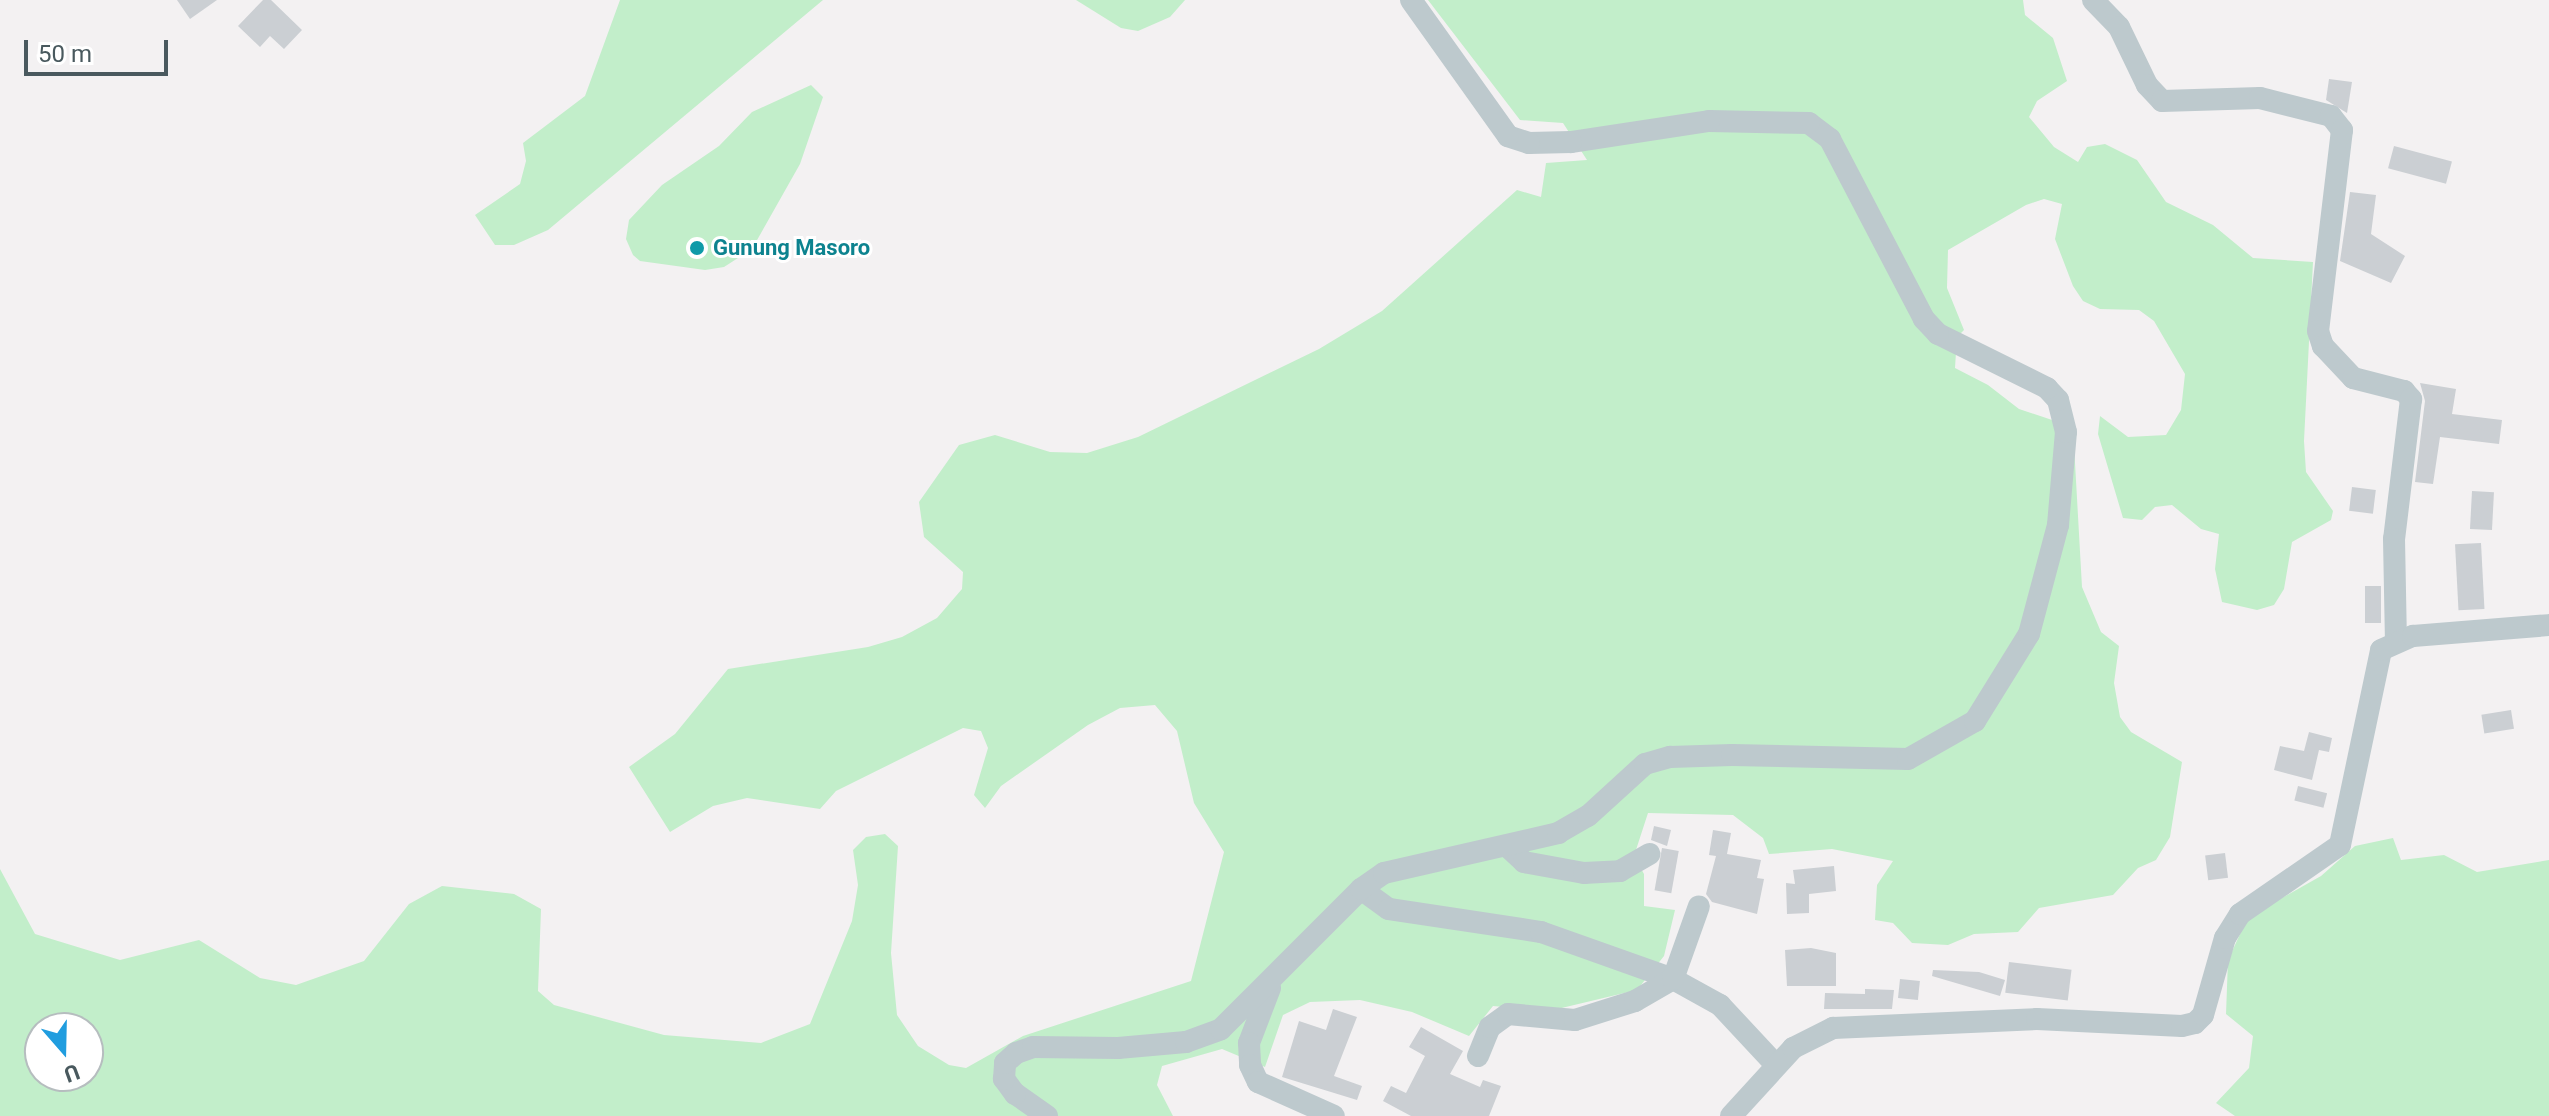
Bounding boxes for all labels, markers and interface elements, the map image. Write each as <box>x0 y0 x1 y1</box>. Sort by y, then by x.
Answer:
scale bar <box>28 24 172 74</box>
text: 50 m <box>38 40 92 68</box>
place label: Gunung Masoro <box>713 235 870 261</box>
marker: Gunung Masoro <box>688 239 706 257</box>
north arrow <box>24 1012 104 1092</box>
text: U <box>61 1059 83 1087</box>

